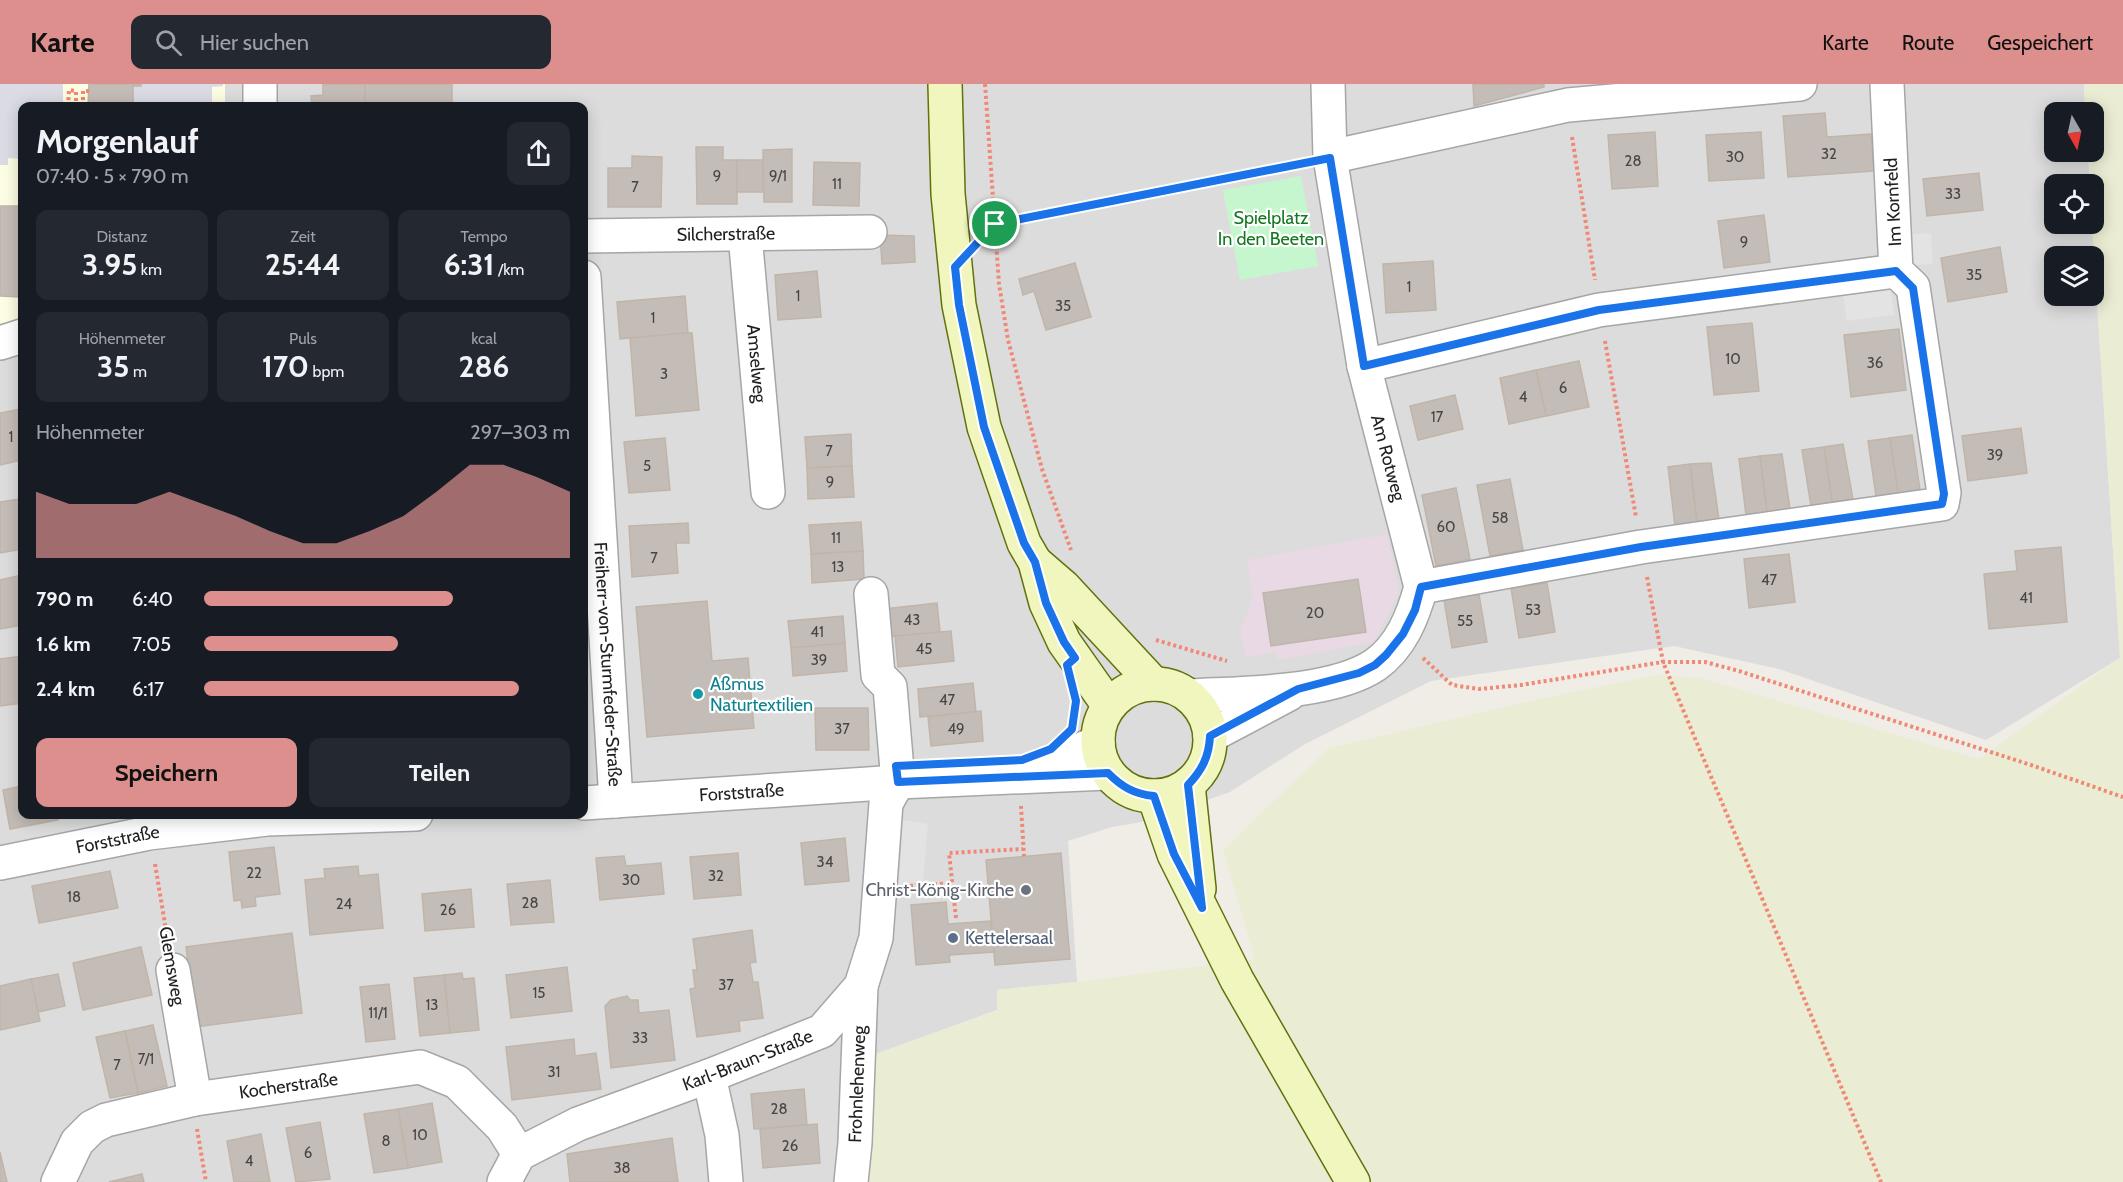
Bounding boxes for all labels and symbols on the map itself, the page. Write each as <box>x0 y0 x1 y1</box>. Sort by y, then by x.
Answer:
north arrow <box>2044 102 2104 162</box>
house number: 32 <box>1821 145 1837 163</box>
house number: 30 <box>1726 148 1744 166</box>
house number: 28 <box>1625 152 1641 170</box>
street label: Im Kornfeld <box>1880 157 1906 247</box>
house number: 9 <box>713 167 721 185</box>
house number: 9/1 <box>769 167 787 185</box>
house number: 11 <box>832 175 842 193</box>
house number: 7 <box>631 178 639 196</box>
house number: 33 <box>1945 185 1961 203</box>
pin <box>969 198 1020 249</box>
park label: Spielplatz In den Beeten <box>1218 207 1324 250</box>
street label: Silcherstraße <box>677 222 775 246</box>
house number: 9 <box>1740 233 1748 251</box>
house number: 35 <box>1966 266 1982 284</box>
house number: 1 <box>1407 278 1411 296</box>
house number: 1 <box>796 287 800 305</box>
house number: 35 <box>1055 297 1071 315</box>
house number: 1 <box>651 309 655 327</box>
street label: Amselweg <box>742 323 771 405</box>
house number: 10 <box>1725 350 1741 368</box>
house number: 36 <box>1867 354 1883 372</box>
house number: 3 <box>660 365 668 383</box>
house number: 6 <box>1559 379 1567 397</box>
house number: 4 <box>1519 388 1528 406</box>
house number: 17 <box>1431 408 1444 426</box>
street label: Am Rotweg <box>1366 412 1410 505</box>
house number: 1 <box>9 428 13 446</box>
house number: 7 <box>825 442 833 460</box>
house number: 39 <box>1987 446 2003 464</box>
house number: 5 <box>643 457 651 475</box>
house number: 9 <box>826 473 834 491</box>
house number: 58 <box>1491 509 1509 527</box>
house number: 60 <box>1437 518 1456 536</box>
house number: 11 <box>831 529 841 547</box>
street label: Freiherr-von-Sturmfeder-Straße <box>589 541 626 787</box>
house number: 7 <box>650 549 658 567</box>
house number: 13 <box>831 558 845 576</box>
house number: 47 <box>1761 571 1778 589</box>
house number: 41 <box>2019 589 2033 607</box>
house number: 53 <box>1525 601 1541 619</box>
house number: 20 <box>1306 604 1324 622</box>
house number: 43 <box>904 611 920 629</box>
house number: 55 <box>1457 612 1473 630</box>
house number: 41 <box>810 623 824 641</box>
house number: 45 <box>916 640 932 658</box>
house number: 39 <box>811 651 827 669</box>
place label: Aßmus Naturtextilien <box>710 673 813 716</box>
marker: Aßmus Naturtextilien <box>691 687 705 701</box>
house number: 47 <box>939 691 956 709</box>
house number: 37 <box>834 720 850 738</box>
house number: 49 <box>947 720 965 738</box>
street label: Forststraße <box>698 779 785 806</box>
street label: Forststraße <box>74 821 161 858</box>
house number: 34 <box>817 853 834 871</box>
house number: 22 <box>246 864 262 882</box>
house number: 32 <box>708 867 724 885</box>
house number: 30 <box>622 871 640 889</box>
place label: Christ-König-Kirche <box>866 879 1014 901</box>
marker: Christ-König-Kirche <box>1019 883 1033 897</box>
house number: 18 <box>67 888 81 906</box>
house number: 28 <box>522 894 538 912</box>
house number: 24 <box>336 895 353 913</box>
house number: 26 <box>440 901 456 919</box>
street label: Glemsweg <box>154 925 190 1008</box>
place label: Kettelersaal <box>965 927 1054 949</box>
marker: Kettelersaal <box>946 931 960 945</box>
house number: 37 <box>718 976 734 994</box>
house number: 15 <box>532 984 546 1002</box>
house number: 13 <box>425 996 439 1014</box>
house number: 11/1 <box>368 1004 388 1022</box>
street label: Frohnlehenweg <box>844 1024 871 1143</box>
street label: Karl-Braun-Straße <box>679 1025 816 1096</box>
house number: 33 <box>632 1029 648 1047</box>
house number: 7/1 <box>138 1050 154 1068</box>
house number: 7 <box>113 1056 121 1074</box>
house number: 31 <box>547 1063 561 1081</box>
street label: Kocherstraße <box>238 1068 339 1104</box>
house number: 28 <box>771 1100 787 1118</box>
house number: 10 <box>412 1126 428 1144</box>
house number: 8 <box>381 1132 391 1150</box>
house number: 26 <box>782 1137 798 1155</box>
house number: 6 <box>304 1144 312 1162</box>
house number: 4 <box>245 1152 254 1170</box>
house number: 38 <box>613 1159 631 1177</box>

